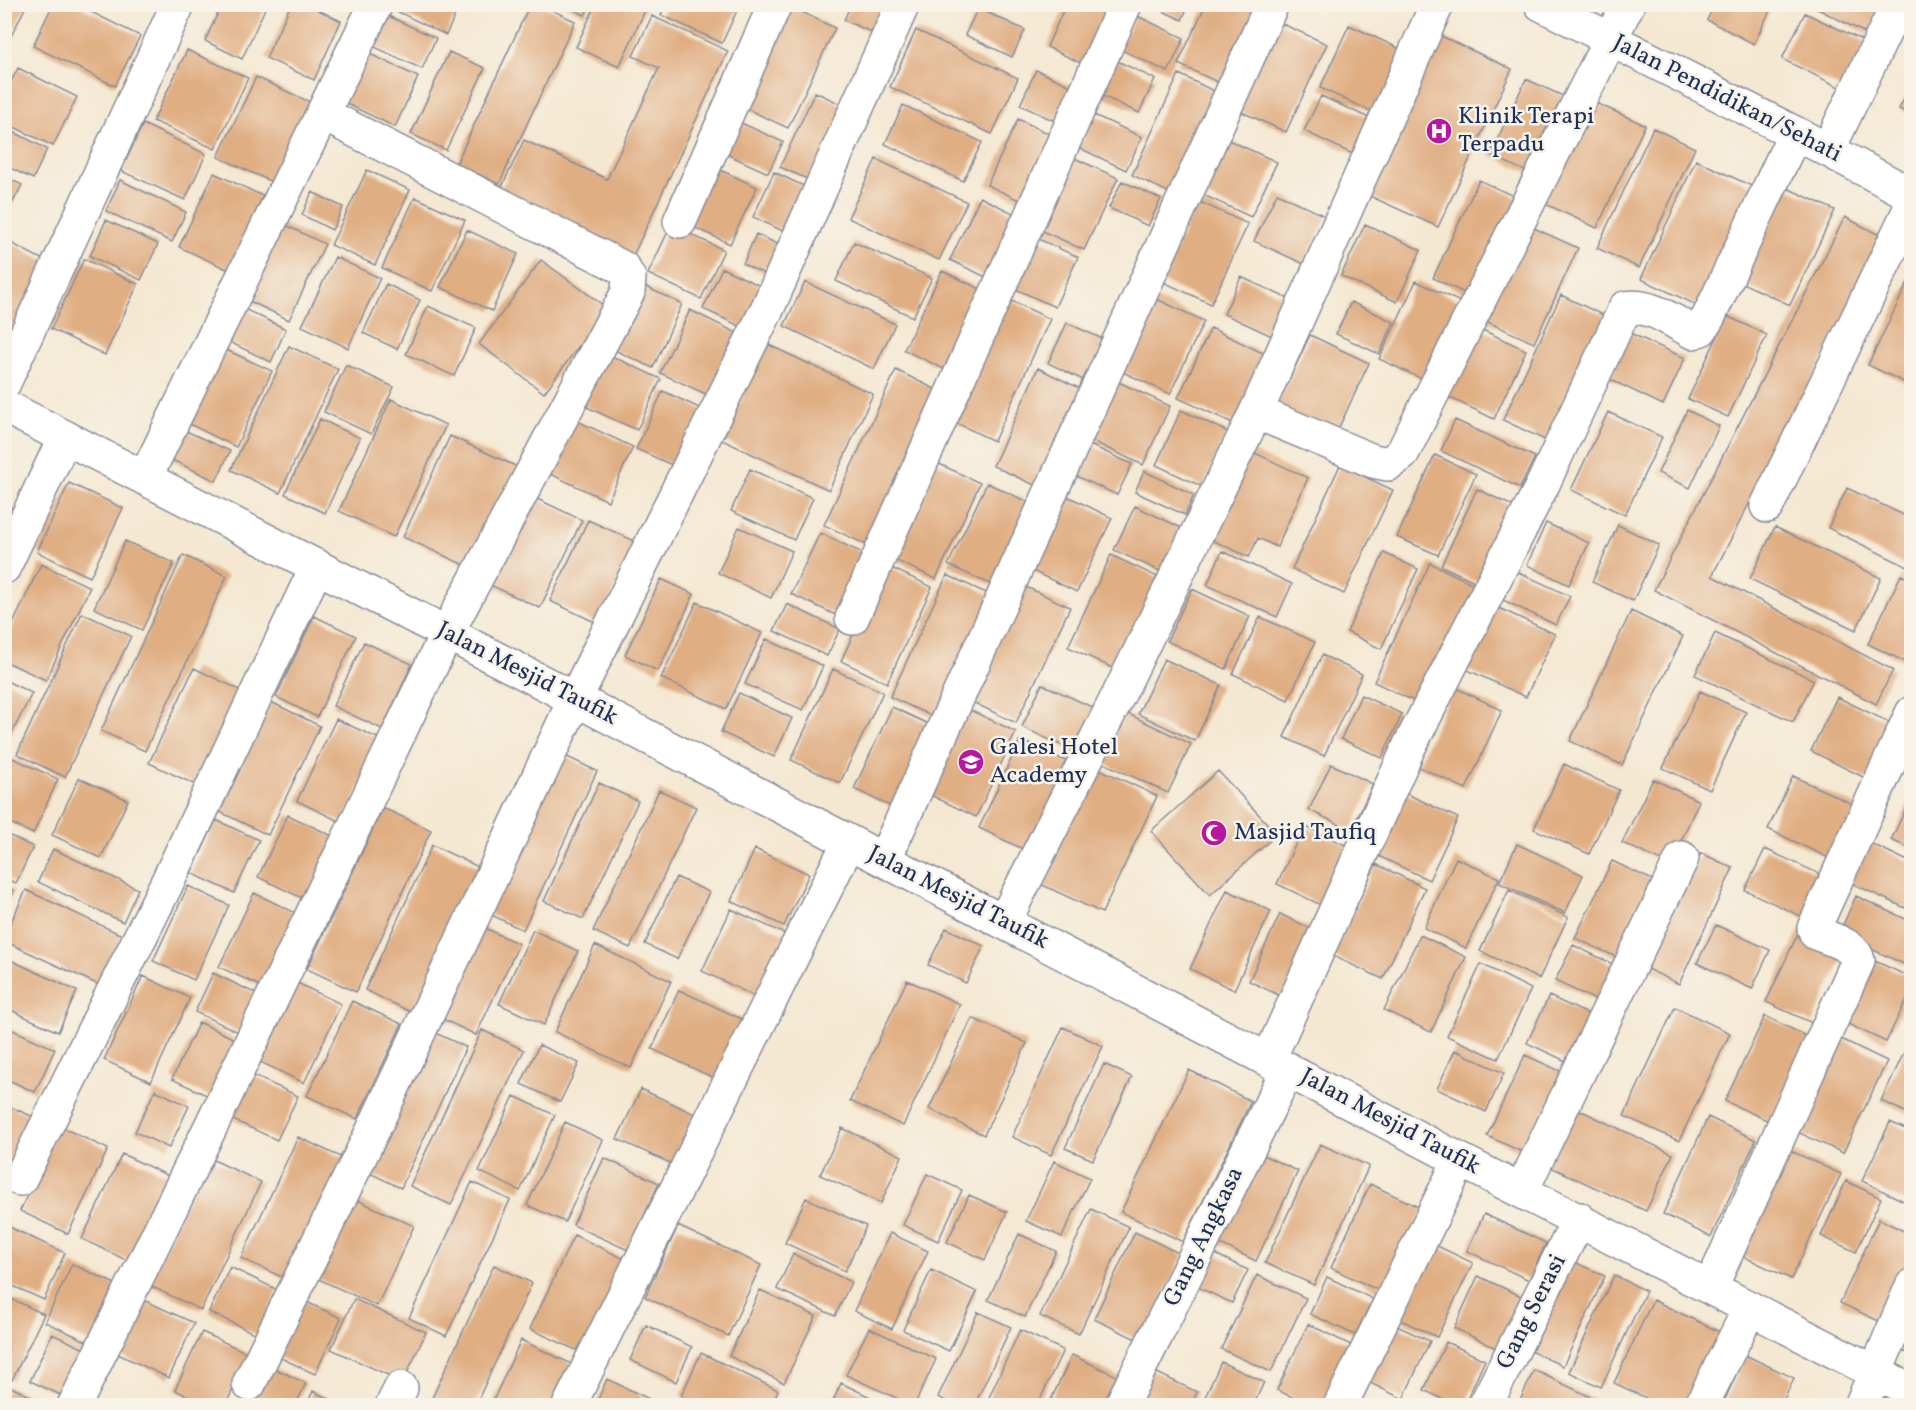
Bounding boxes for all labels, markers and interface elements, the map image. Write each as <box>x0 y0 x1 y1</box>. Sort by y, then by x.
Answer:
street label: Jalan Pendidikan/Sehati <box>1607 26 1847 172</box>
place label: Klinik Terapi Terpadu <box>1458 100 1594 162</box>
hospital icon: Klinik Terapi Terpadu <box>1424 116 1454 146</box>
street label: Jalan Mesjid Taufik <box>430 614 624 734</box>
place label: Galesi Hotel Academy <box>990 731 1118 793</box>
school or university icon: Galesi Hotel Academy <box>956 747 986 777</box>
place label: Masjid Taufiq <box>1234 816 1376 850</box>
mosque icon: Masjid Taufiq <box>1199 818 1229 848</box>
street label: Jalan Mesjid Taufik <box>861 838 1055 958</box>
street label: Jalan Mesjid Taufik <box>1294 1060 1486 1184</box>
street label: Gang Angkasa <box>1155 1161 1253 1313</box>
street label: Gang Serasi <box>1488 1249 1576 1375</box>

